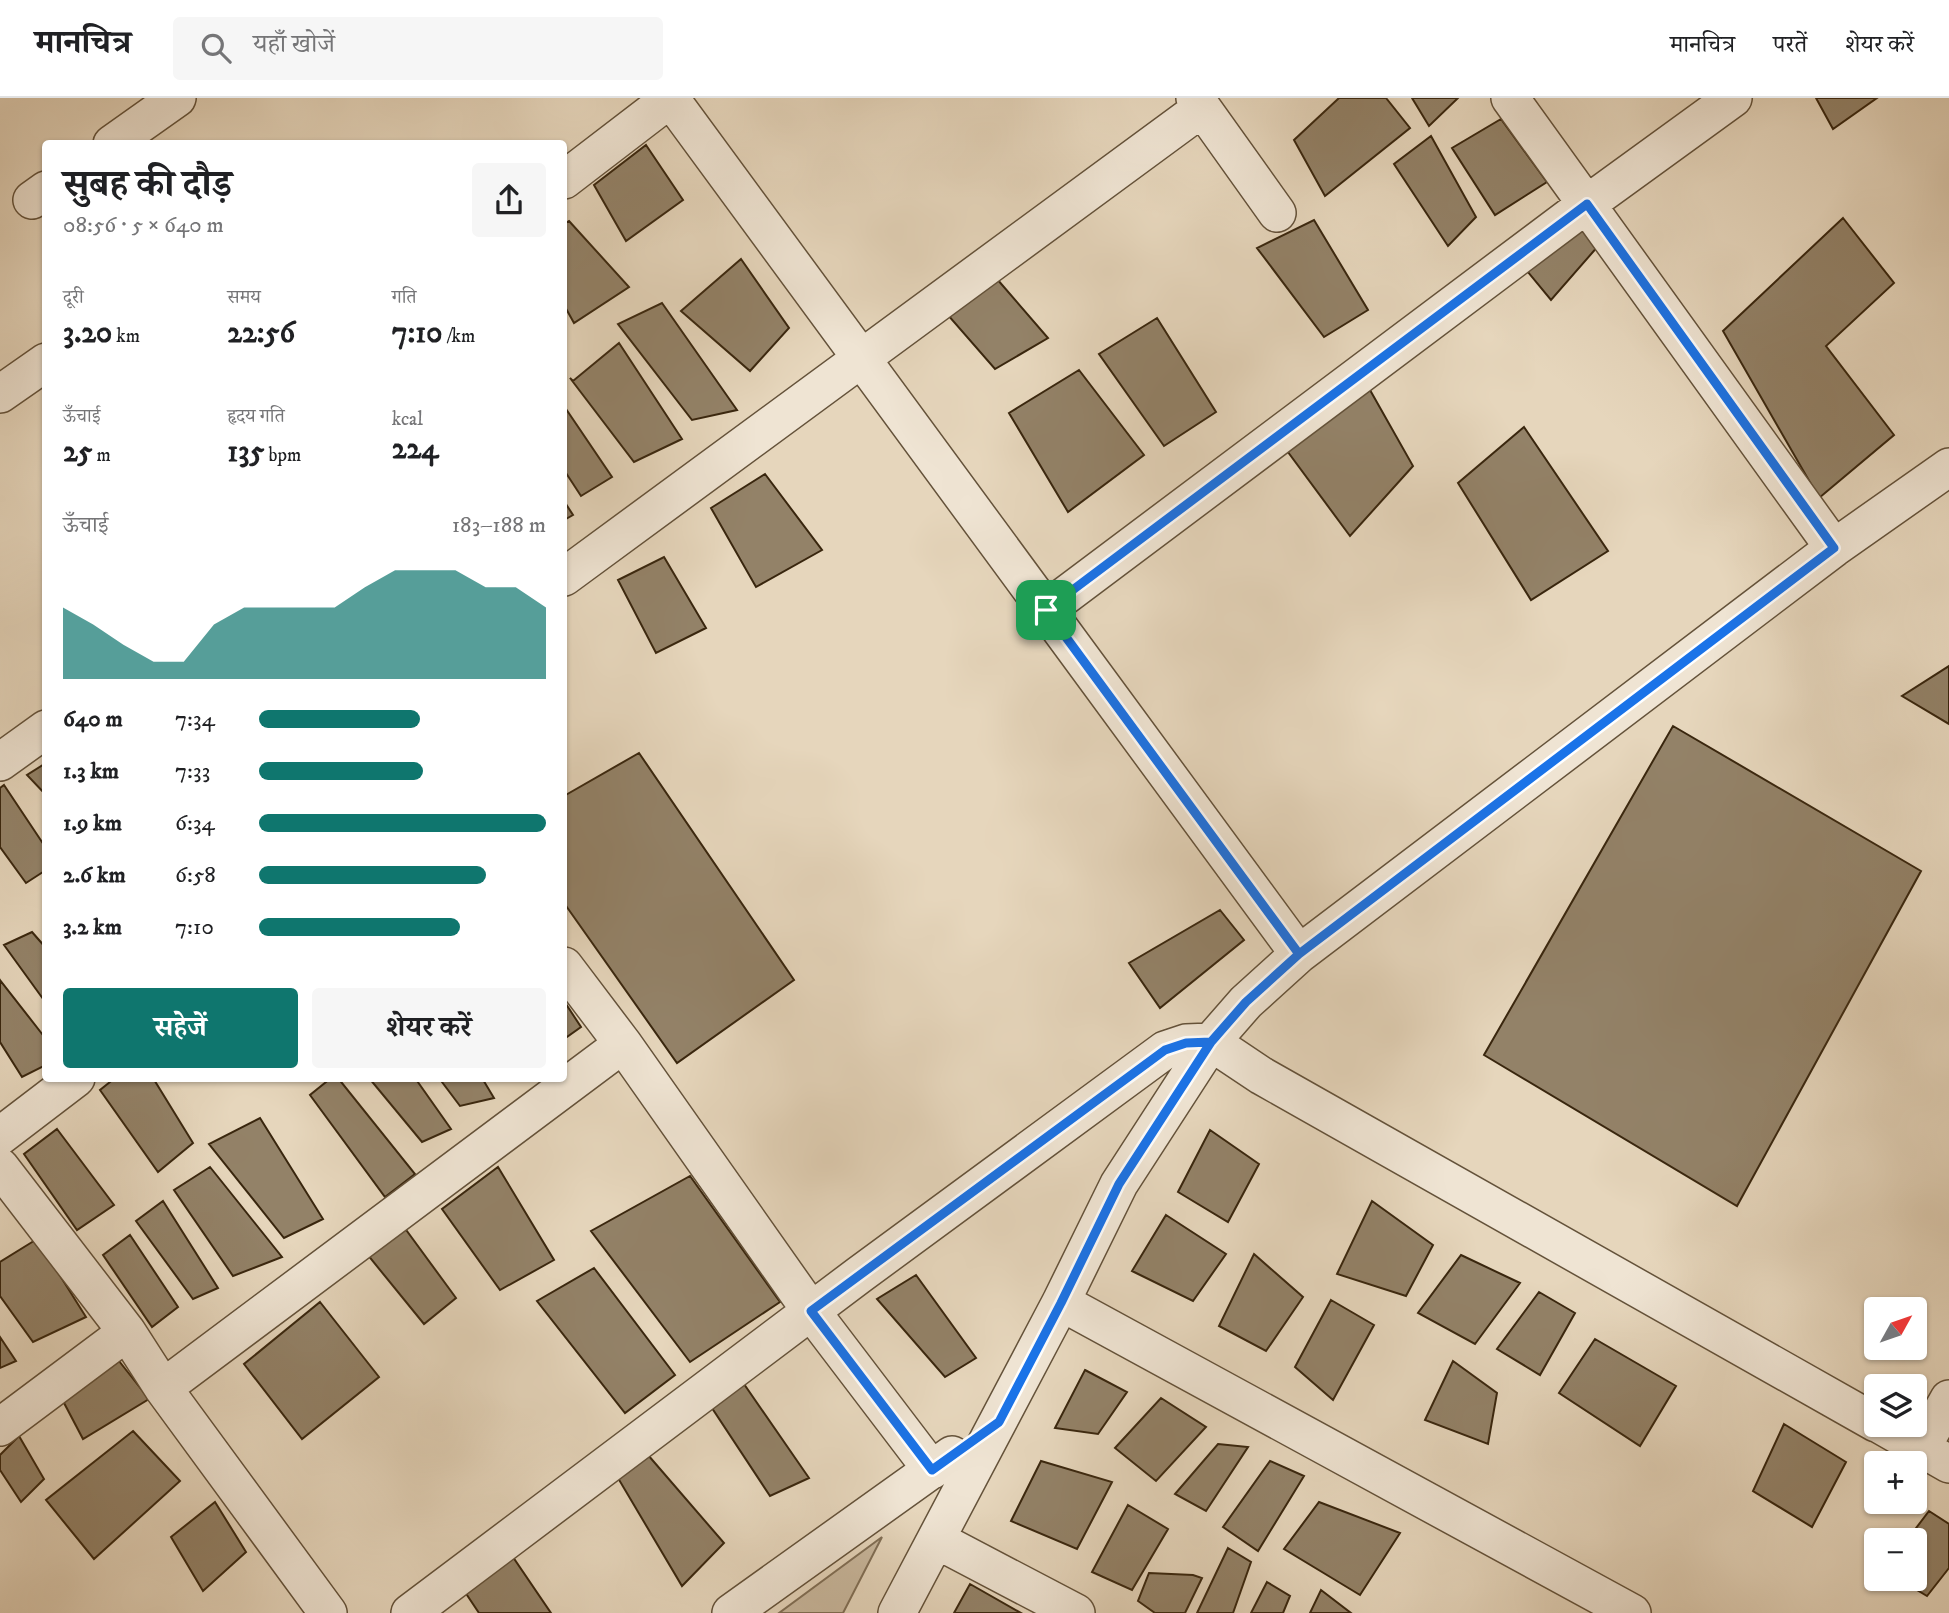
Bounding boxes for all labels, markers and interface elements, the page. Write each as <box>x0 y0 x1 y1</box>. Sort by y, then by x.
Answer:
search box <box>173 17 663 80</box>
text: मानचित्र <box>35 23 131 64</box>
text: यहाँ खोजें <box>253 28 335 61</box>
icon: search <box>197 29 235 67</box>
text: मानचित्र <box>1670 30 1735 60</box>
text: परतें <box>1773 30 1807 60</box>
text: शेयर करें <box>1845 30 1914 60</box>
text: सुबह की दौड़ <box>63 161 232 209</box>
button: share <box>472 163 546 237</box>
text: 08:56 · 5 × 640 m <box>63 211 224 240</box>
text: दूरी <box>63 286 84 309</box>
text: समय <box>227 286 261 309</box>
text: गति <box>392 286 417 309</box>
text: 3.20 <box>63 315 112 352</box>
text: 22:56 <box>227 315 295 352</box>
text: 7:10 <box>392 315 442 352</box>
text: km <box>112 325 140 348</box>
text: /km <box>442 325 475 348</box>
text: ऊँचाई <box>63 405 100 428</box>
text: हृदय गति <box>227 405 285 428</box>
text: kcal <box>392 408 423 431</box>
text: 224 <box>392 431 438 468</box>
text: 25 <box>63 434 92 471</box>
text: 135 <box>227 434 264 471</box>
text: m <box>92 444 111 467</box>
text: bpm <box>264 444 301 467</box>
text: ऊँचाई <box>63 511 108 540</box>
text: 183–188 m <box>452 511 546 540</box>
pin <box>1016 580 1076 640</box>
icon: arrive <box>1027 591 1065 629</box>
text: 640 m <box>63 705 123 734</box>
text: 7:34 <box>175 705 215 734</box>
text: 1.3 km <box>63 757 119 786</box>
text: 7:33 <box>175 757 210 786</box>
text: 1.9 km <box>63 809 122 838</box>
text: 6:34 <box>175 809 215 838</box>
text: 2.6 km <box>63 861 126 890</box>
text: 6:58 <box>175 861 216 890</box>
text: 3.2 km <box>63 913 122 942</box>
text: 7:10 <box>175 913 214 942</box>
button: सहेजें <box>63 988 298 1068</box>
button: शेयर करें <box>312 988 546 1068</box>
north arrow <box>1864 1297 1927 1360</box>
map controls <box>1864 1297 1927 1591</box>
button: layers <box>1864 1374 1927 1437</box>
button: + <box>1864 1451 1927 1514</box>
button: − <box>1864 1528 1927 1591</box>

